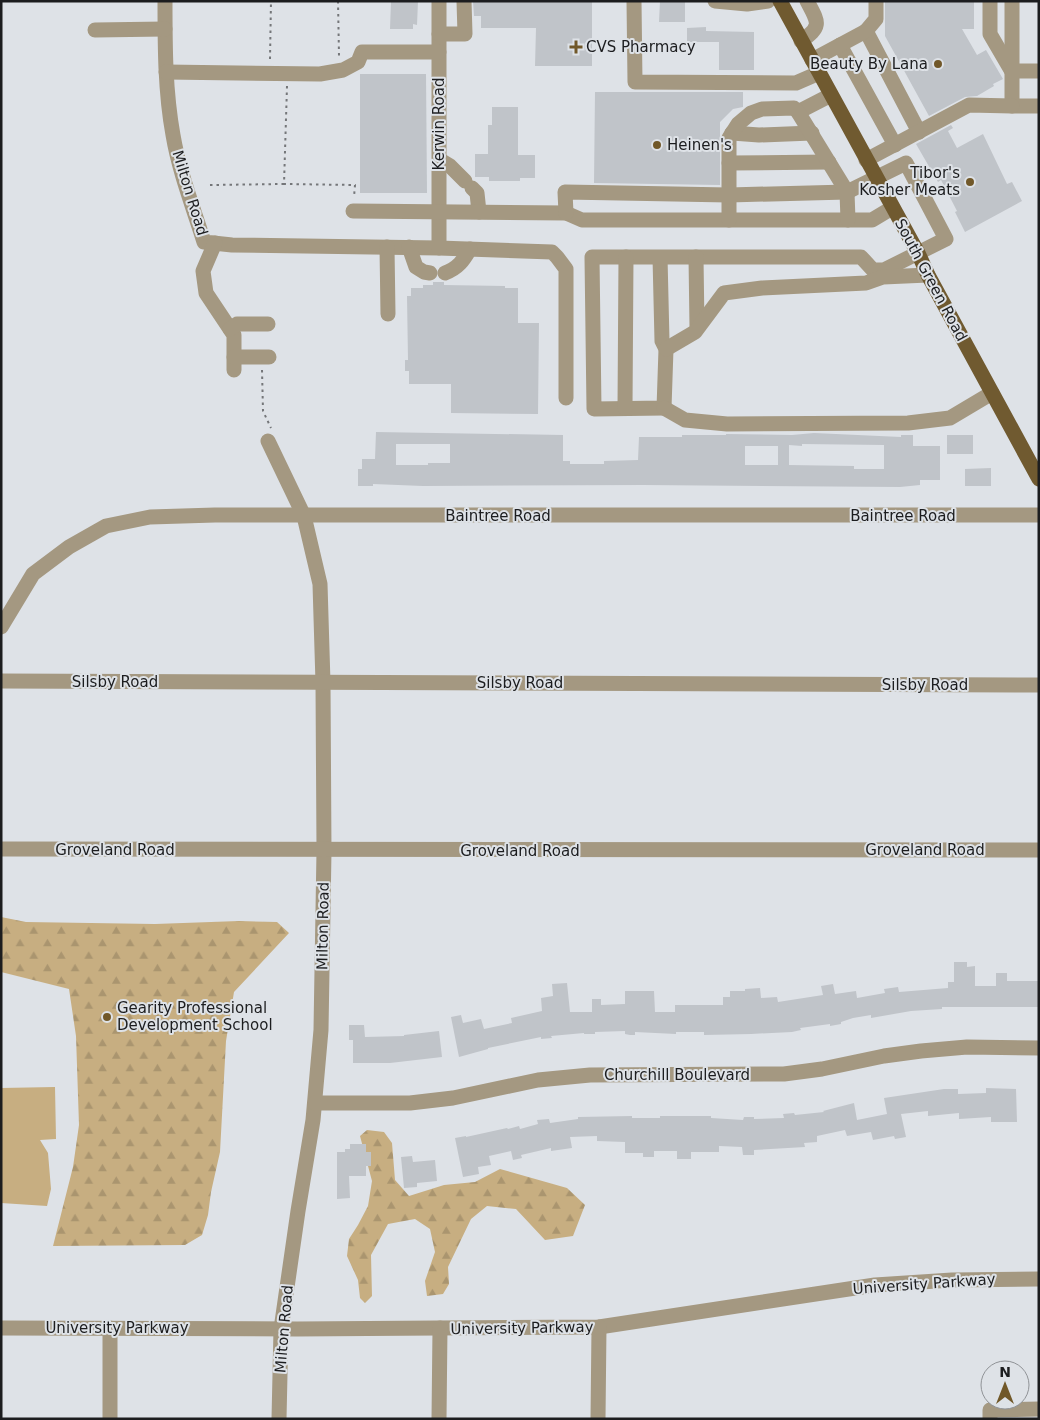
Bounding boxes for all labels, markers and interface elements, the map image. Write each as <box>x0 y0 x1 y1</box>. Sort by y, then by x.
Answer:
place label: CVS Pharmacy <box>586 38 696 56</box>
marker: CVS Pharmacy <box>570 41 582 53</box>
place label: Beauty By Lana <box>810 55 928 73</box>
marker: Beauty By Lana <box>932 58 944 70</box>
street label: Kerwin Road <box>430 78 448 170</box>
place label: Heinen's <box>667 136 732 154</box>
marker: Heinen's <box>651 139 663 151</box>
street label: Milton Road <box>168 148 212 238</box>
place label: Tibor's Kosher Meats <box>859 164 960 199</box>
marker: Tibor's Kosher Meats <box>964 176 976 188</box>
street label: South Green Road <box>891 216 971 344</box>
street label: Baintree Road <box>445 507 551 525</box>
street label: Baintree Road <box>850 507 956 525</box>
street label: Silsby Road <box>72 673 158 691</box>
street label: Silsby Road <box>477 674 563 692</box>
street label: Silsby Road <box>882 676 968 694</box>
street label: Groveland Road <box>55 841 175 859</box>
street label: Groveland Road <box>865 841 985 859</box>
street label: Groveland Road <box>460 842 580 860</box>
street label: Milton Road <box>313 882 333 970</box>
place label: Gearity Professional Development School <box>117 999 273 1034</box>
marker: Gearity Professional Development School <box>101 1011 113 1023</box>
street label: Churchill Boulevard <box>604 1066 750 1084</box>
street label: University Parkway <box>852 1270 996 1298</box>
street label: Milton Road <box>271 1284 297 1374</box>
street label: University Parkway <box>450 1318 594 1338</box>
street label: University Parkway <box>45 1319 189 1337</box>
north arrow <box>980 1360 1030 1410</box>
text: N <box>999 1364 1011 1380</box>

